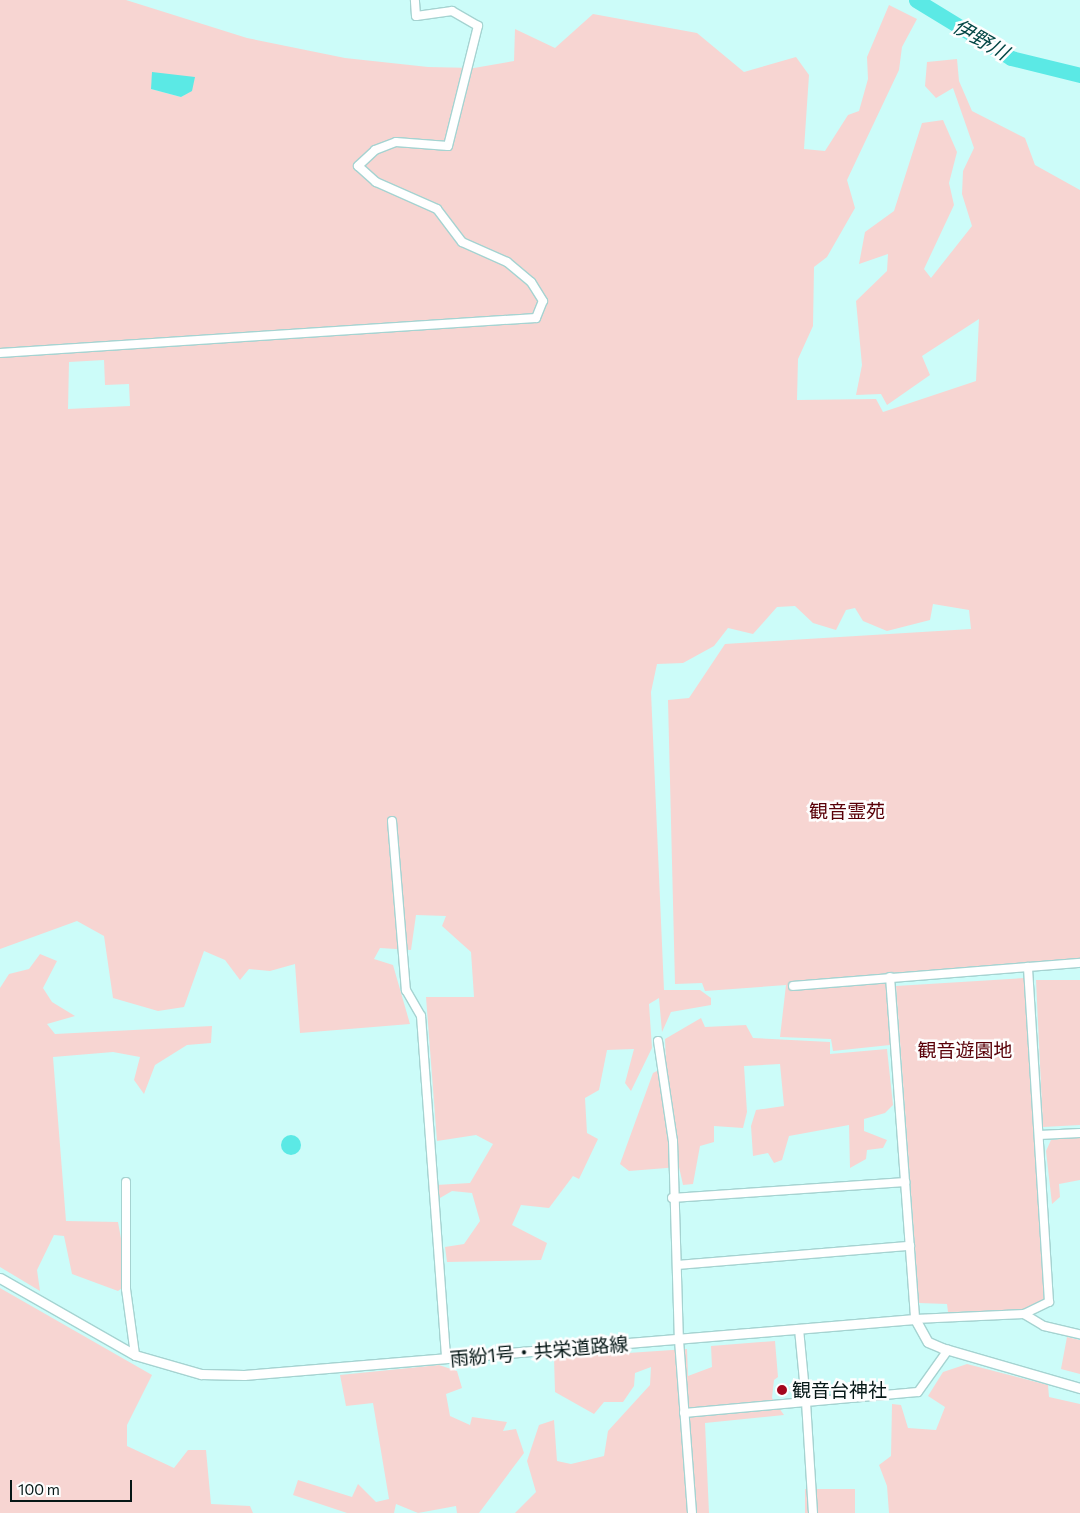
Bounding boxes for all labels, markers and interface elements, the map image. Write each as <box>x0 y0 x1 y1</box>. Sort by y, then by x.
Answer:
water label: 伊野川 <box>949 14 1013 64</box>
park label: 観音霊苑 <box>809 800 885 822</box>
park label: 観音遊園地 <box>918 1039 1012 1061</box>
street label: 雨紛1号・共栄道路線 <box>449 1332 629 1370</box>
place label: 観音台神社 <box>792 1379 887 1401</box>
marker: 観音台神社 <box>776 1384 788 1396</box>
scale bar <box>12 1470 135 1502</box>
text: 100 m <box>18 1480 60 1498</box>

